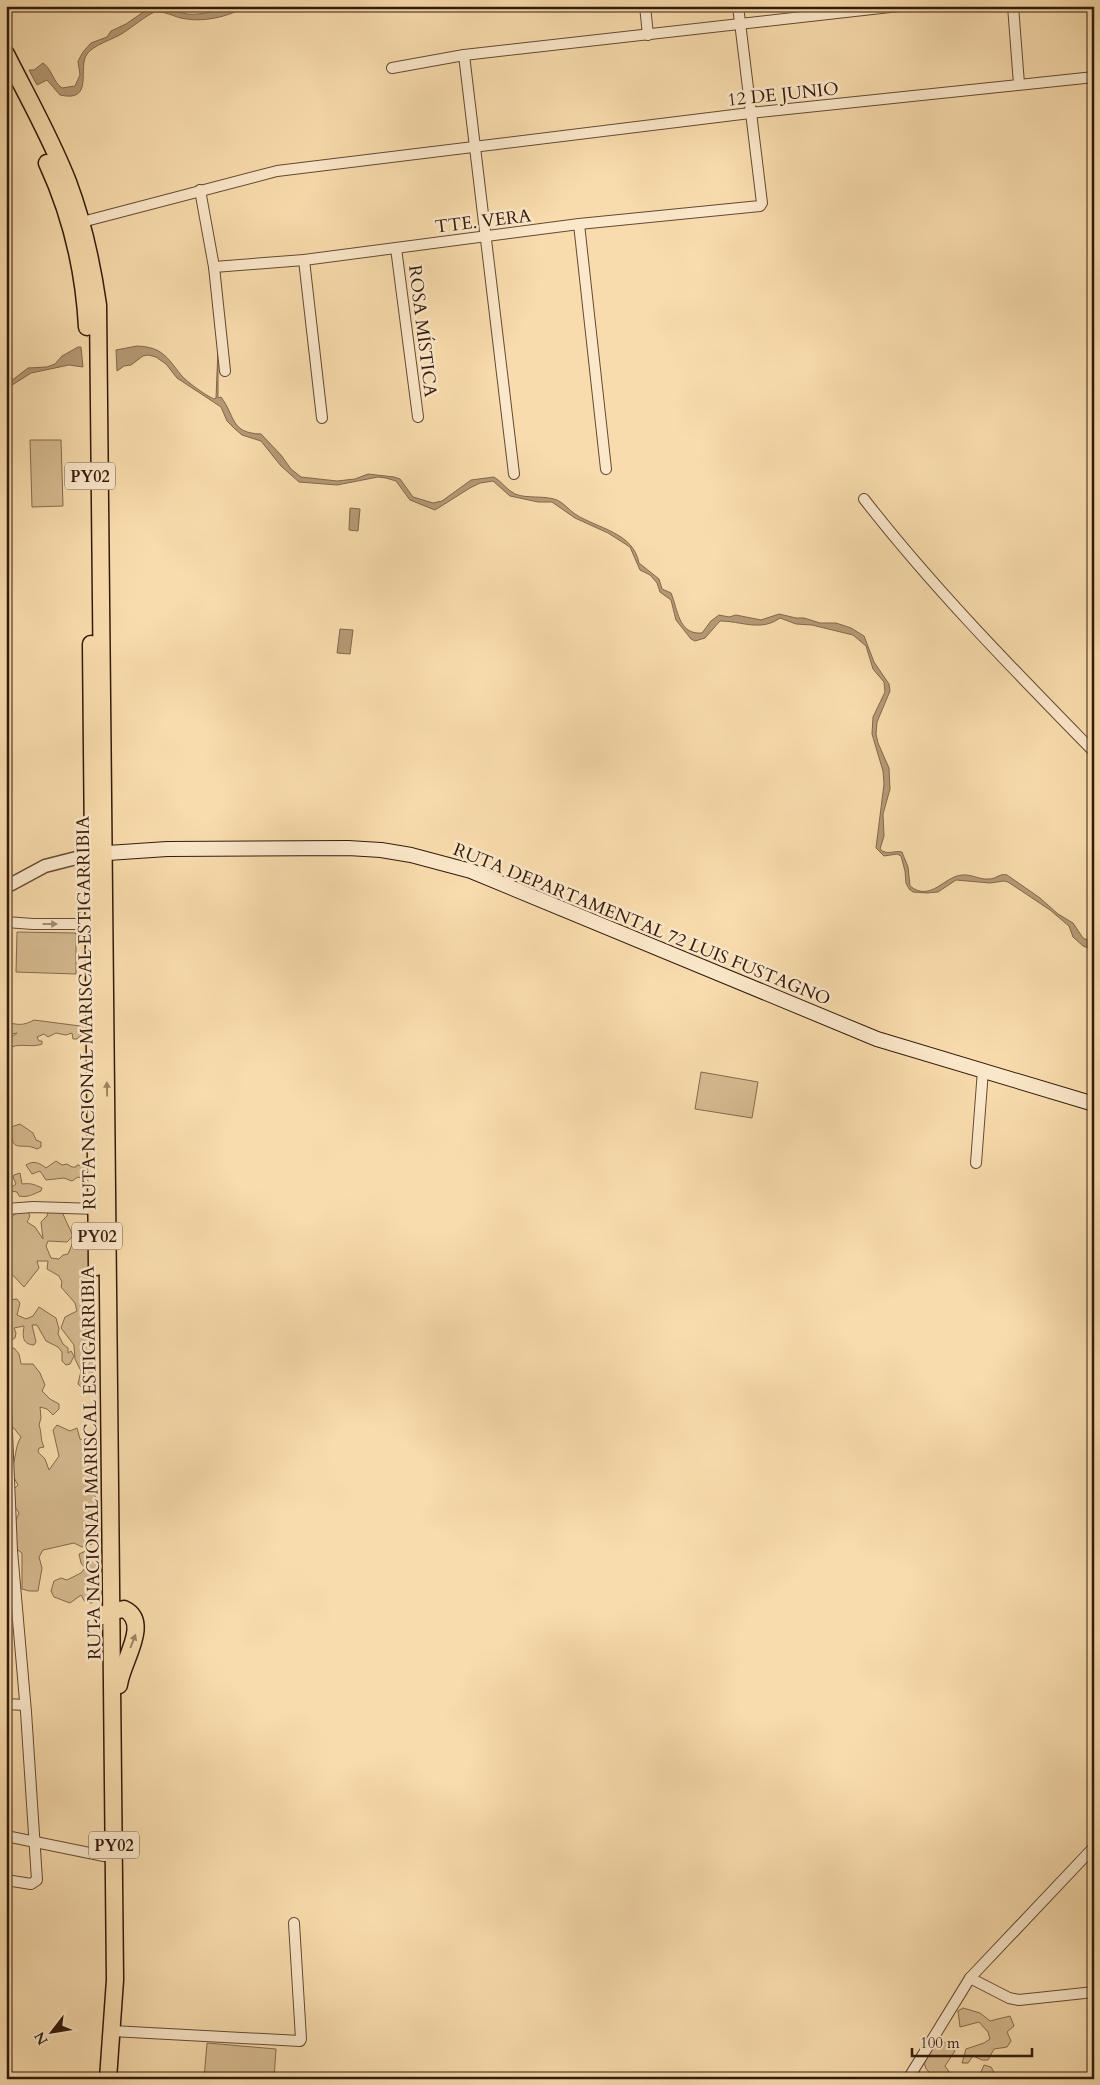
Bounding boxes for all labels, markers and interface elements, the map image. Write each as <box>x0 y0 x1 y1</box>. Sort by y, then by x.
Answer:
street label: 12 DE JUNIO <box>726 76 840 113</box>
street label: TTE. VERA <box>434 203 533 240</box>
street label: ROSA MÍSTICA <box>402 264 443 399</box>
road number: PY02 <box>65 462 115 490</box>
street label: RUTA NACIONAL MARISCAL ESTIGARRIBIA <box>71 816 102 1210</box>
street label: RUTA DEPARTAMENTAL 72 LUIS FUSTAGNO <box>449 837 834 1012</box>
one-way arrow <box>42 920 58 928</box>
one-way arrow <box>103 1081 111 1097</box>
road number: PY02 <box>72 1222 122 1250</box>
street label: RUTA NACIONAL MARISCAL ESTIGARRIBIA <box>76 1266 107 1660</box>
one-way arrow <box>129 1633 137 1648</box>
road number: PY02 <box>89 1832 139 1858</box>
north arrow <box>28 2008 78 2058</box>
scale bar <box>912 2025 1032 2057</box>
text: N <box>30 2028 53 2049</box>
text: 100 m <box>920 2033 960 2053</box>

